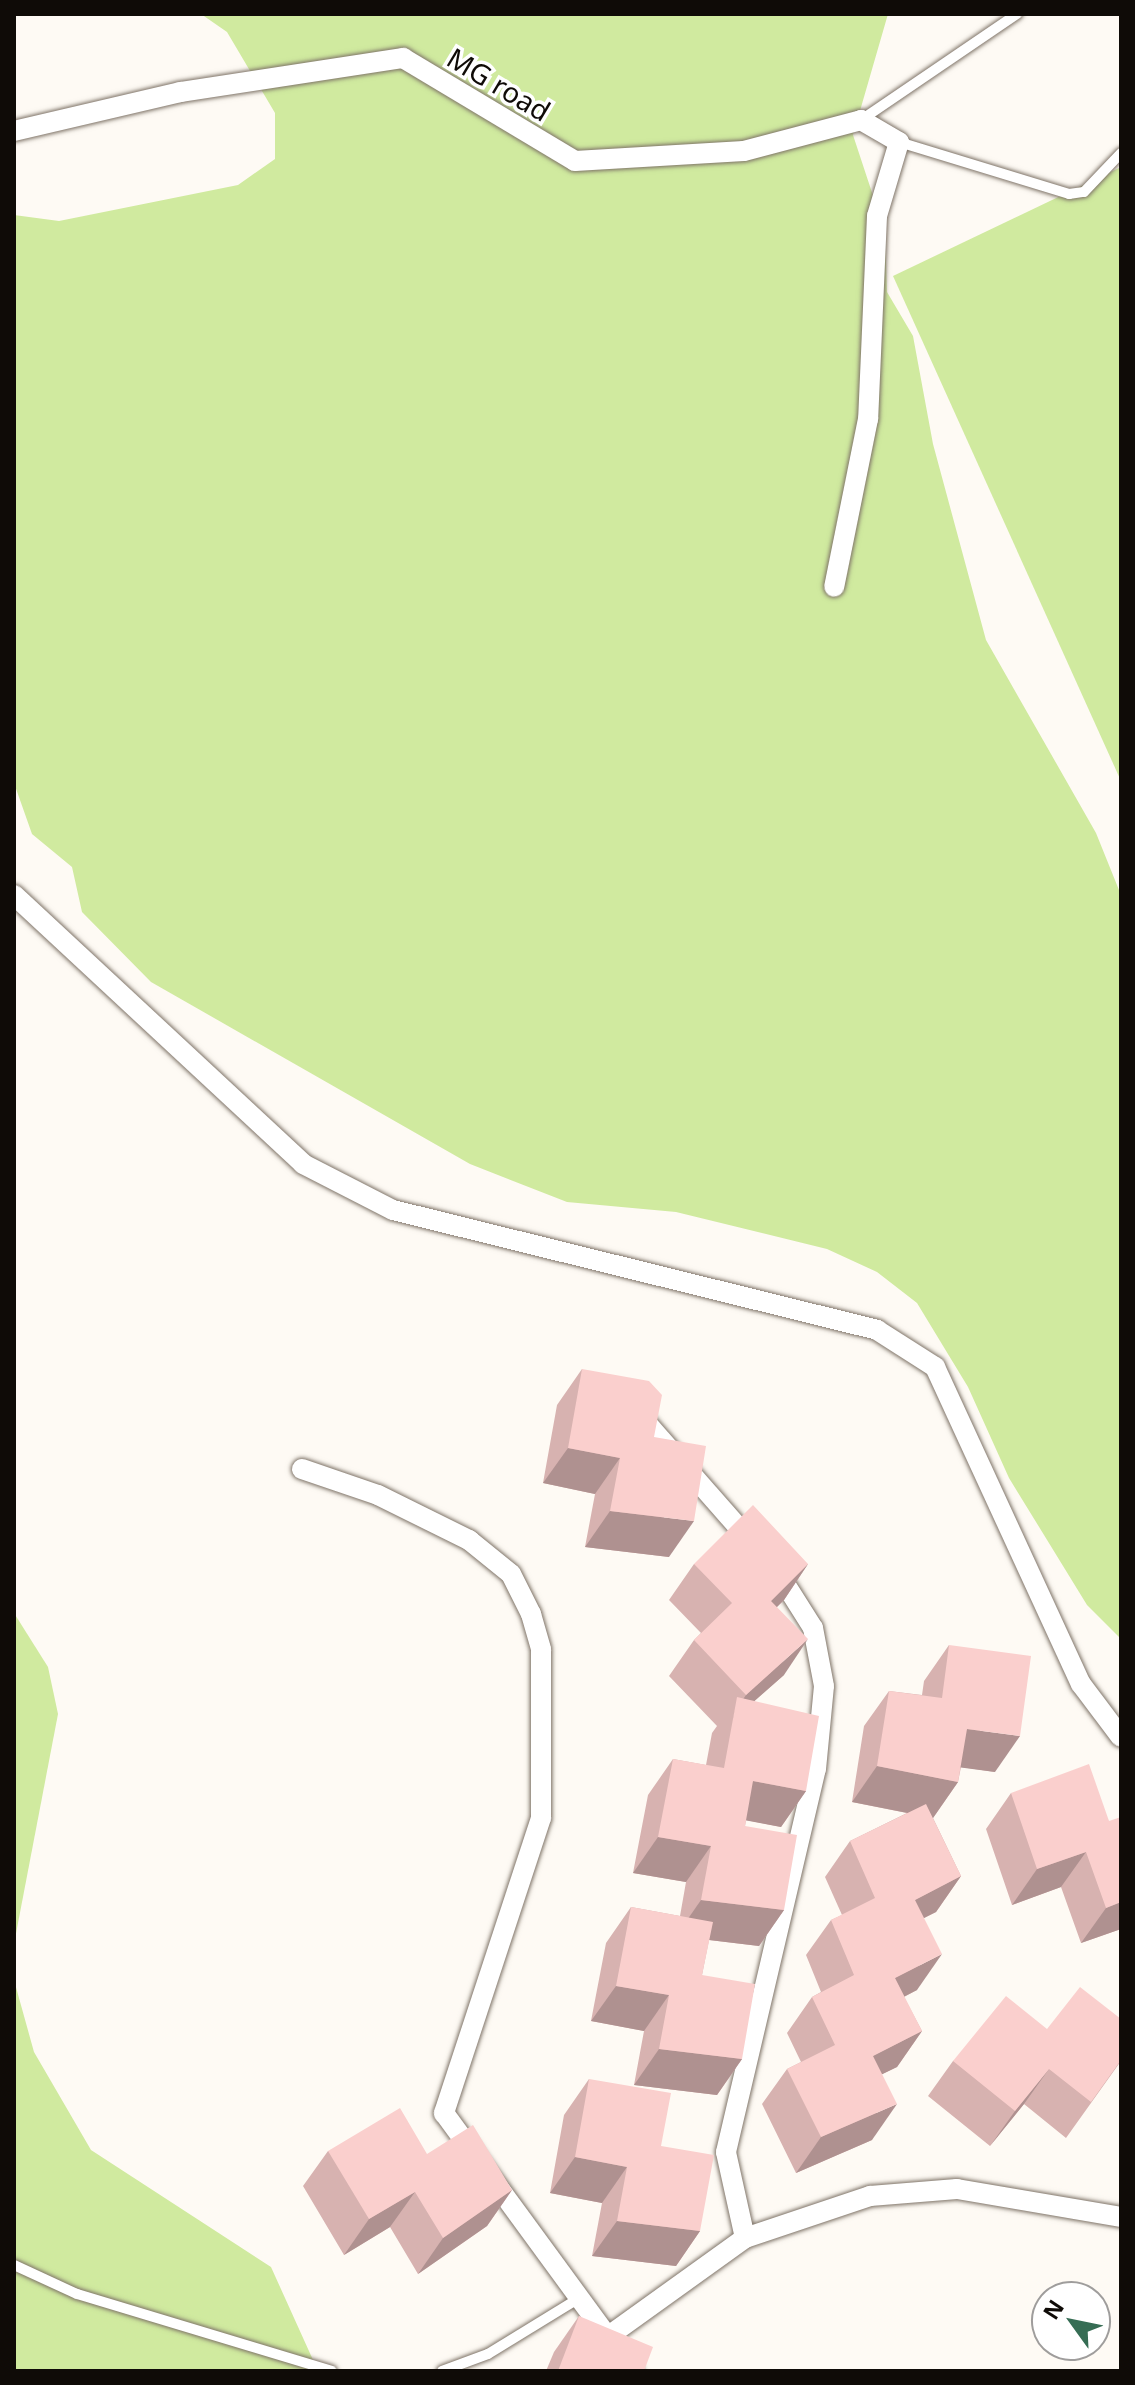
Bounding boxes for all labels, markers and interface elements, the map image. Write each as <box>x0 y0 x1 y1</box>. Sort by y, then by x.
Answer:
street label: MG road <box>442 40 556 128</box>
north arrow <box>1031 2281 1111 2361</box>
text: N <box>1035 2293 1070 2325</box>

